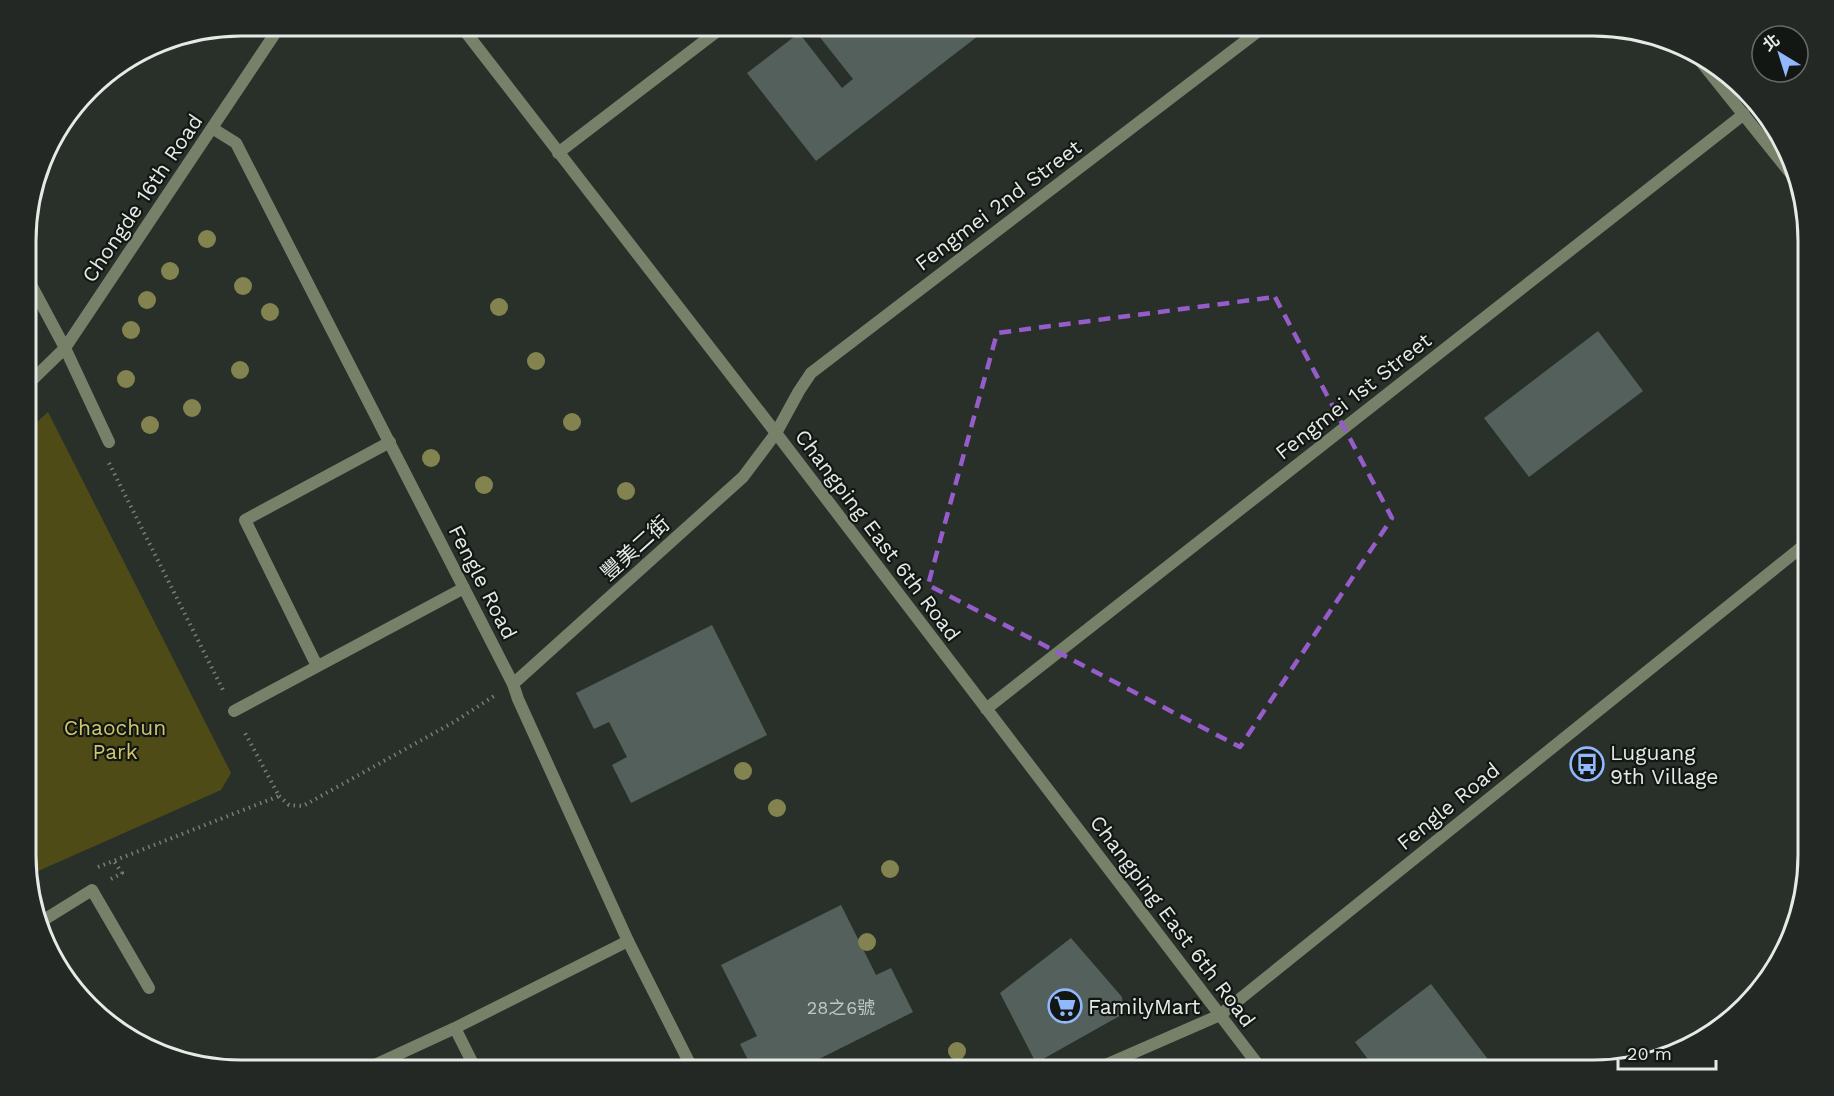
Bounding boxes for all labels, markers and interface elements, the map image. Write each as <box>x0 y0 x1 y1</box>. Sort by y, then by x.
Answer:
north arrow <box>1750 24 1810 84</box>
text: 北 <box>1759 30 1783 55</box>
street label: Chongde 16th Road <box>76 109 208 287</box>
street label: Fengmei 2nd Street <box>910 134 1086 276</box>
street label: Fengmei 1st Street <box>1270 327 1436 465</box>
street label: Changping East 6th Road <box>790 424 966 646</box>
street label: 豐美二街 <box>595 511 675 585</box>
street label: Fengle Road <box>444 521 522 643</box>
park label: Chaochun Park <box>64 715 166 764</box>
place label: Luguang 9th Village <box>1610 740 1718 789</box>
bus stop icon: Luguang 9th Village <box>1569 746 1605 782</box>
street label: Fengle Road <box>1392 757 1504 855</box>
street label: Changping East 6th Road <box>1085 810 1261 1032</box>
supermarket icon: FamilyMart <box>1047 988 1083 1024</box>
place label: FamilyMart <box>1088 994 1201 1019</box>
house number: 28之6號 <box>807 997 875 1018</box>
scale bar <box>1618 1033 1716 1071</box>
text: 20 m <box>1627 1043 1672 1064</box>

